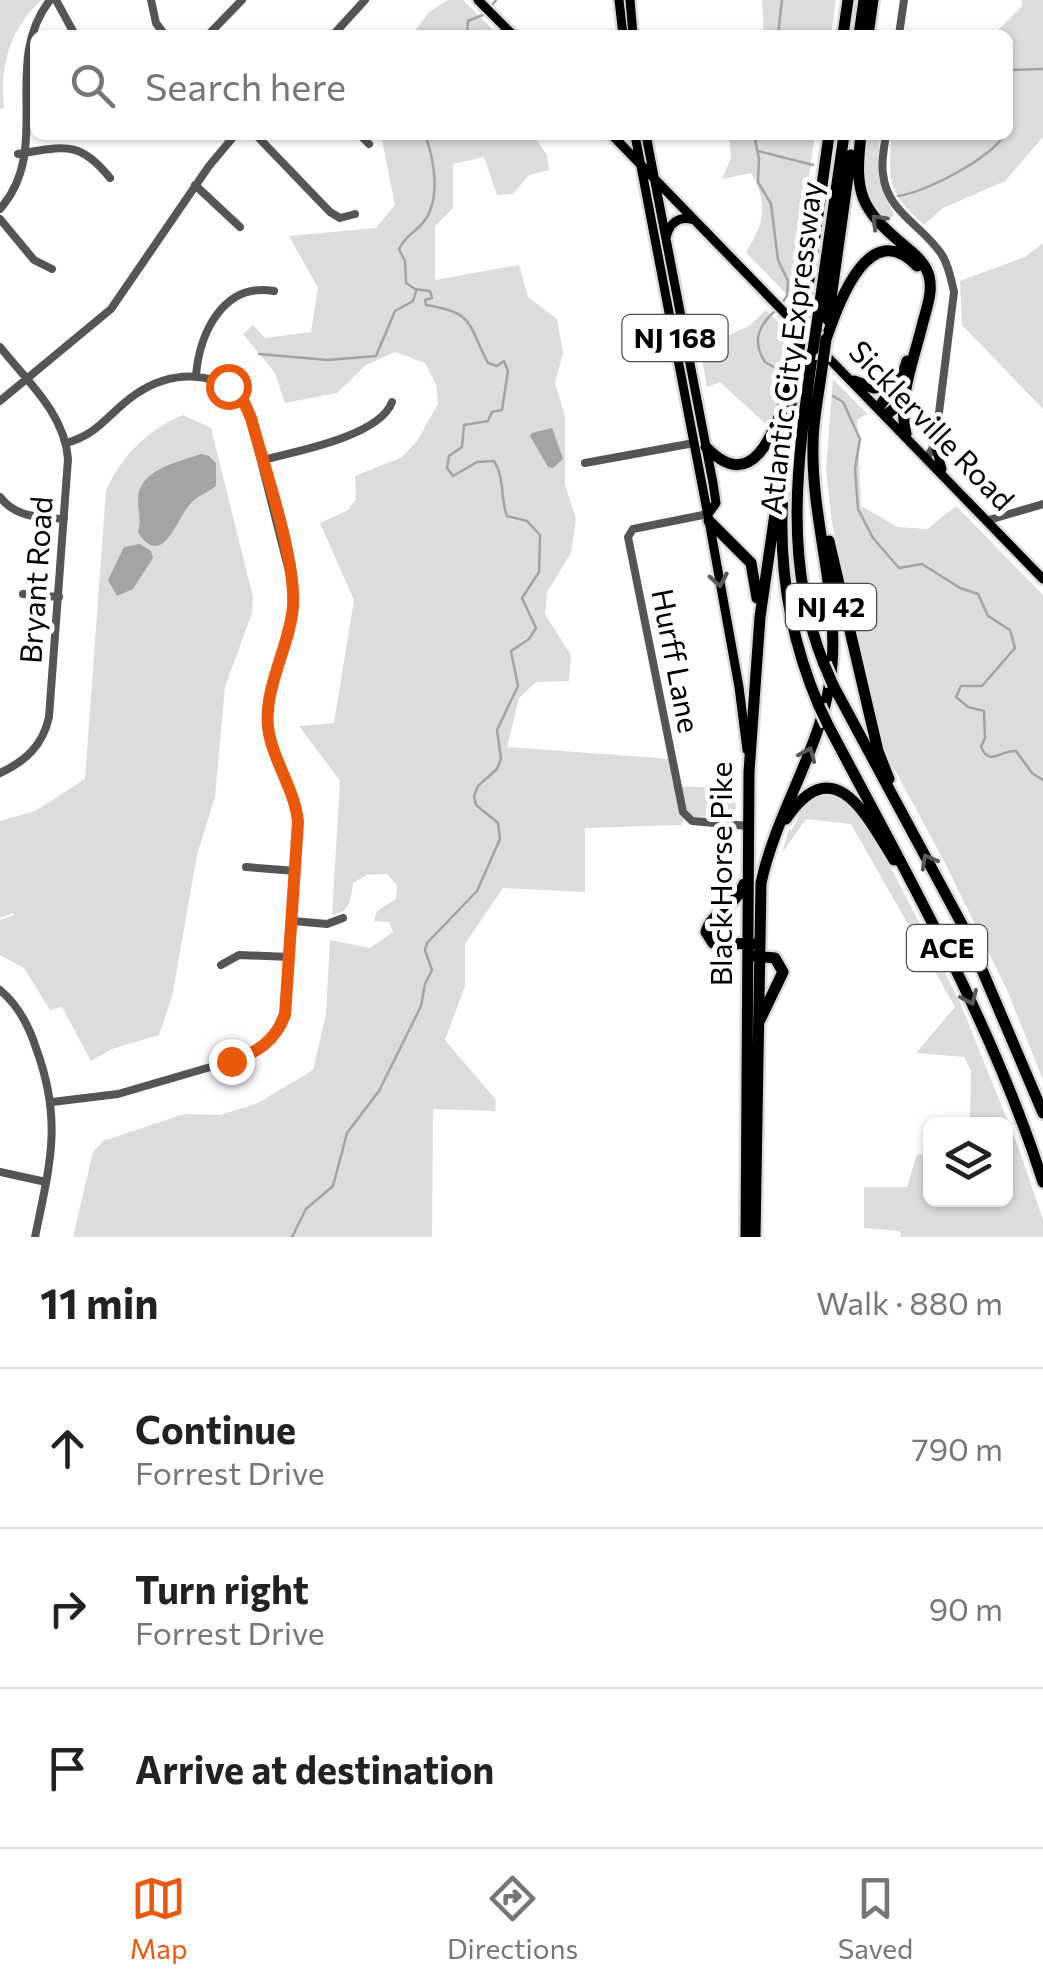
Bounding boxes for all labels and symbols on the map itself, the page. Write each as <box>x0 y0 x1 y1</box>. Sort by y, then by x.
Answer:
street label: Atlantic City Expressway <box>751 179 828 516</box>
one-way arrow <box>872 215 890 233</box>
road number: NJ 168 <box>622 315 728 361</box>
street label: Sicklerville Road <box>842 332 1023 517</box>
route start <box>206 364 252 410</box>
street label: Bryant Road <box>10 495 59 665</box>
one-way arrow <box>708 571 729 588</box>
road number: NJ 42 <box>786 584 876 630</box>
street label: Hurff Lane <box>645 585 710 736</box>
one-way arrow <box>796 746 816 764</box>
street label: Black Horse Pike <box>701 762 738 986</box>
one-way arrow <box>921 854 941 872</box>
road number: ACE <box>907 925 987 971</box>
one-way arrow <box>958 988 978 1006</box>
route end <box>209 1039 255 1085</box>

